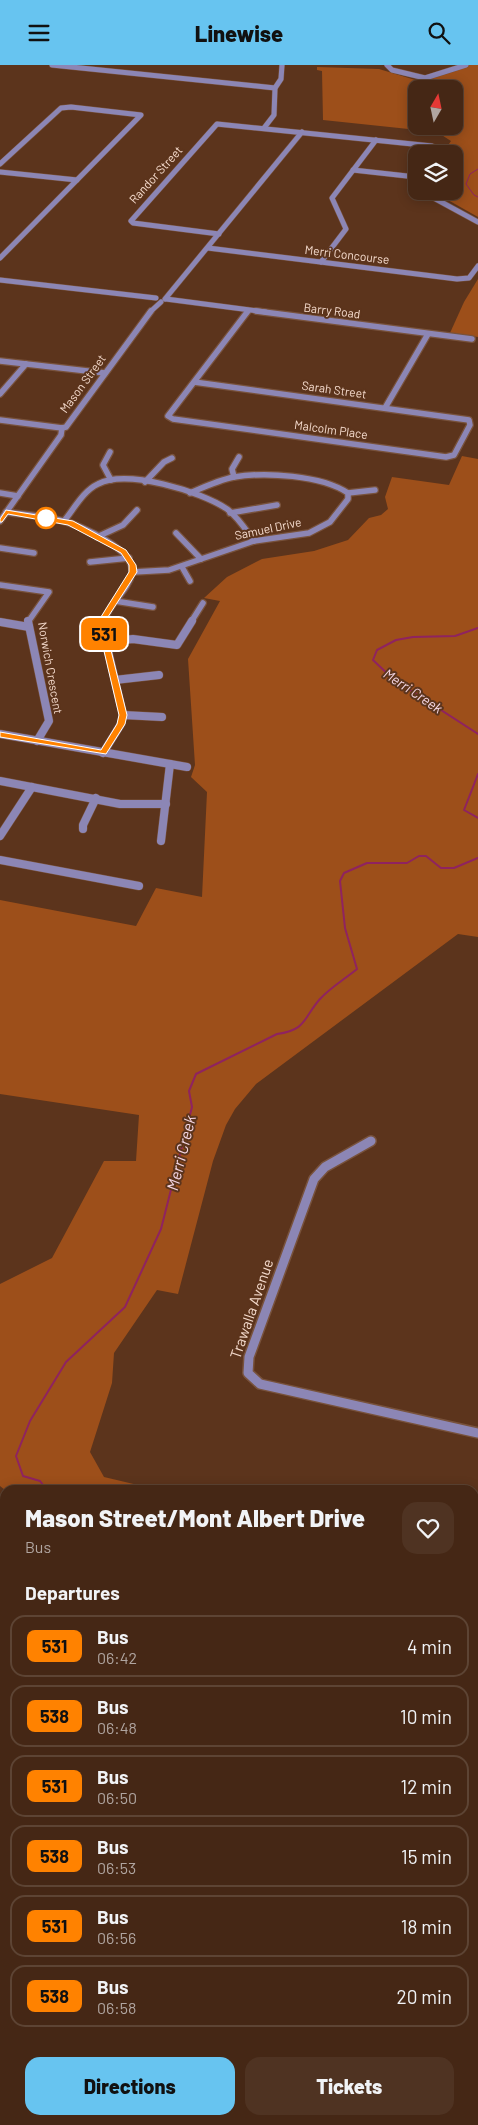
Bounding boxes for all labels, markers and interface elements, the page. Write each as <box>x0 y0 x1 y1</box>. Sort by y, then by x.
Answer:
icon: menu <box>25 19 53 47</box>
icon: search <box>425 19 453 47</box>
text: Linewise <box>195 20 283 46</box>
north arrow <box>408 80 462 135</box>
map controls <box>408 80 463 200</box>
street label: Randor Street <box>126 143 185 206</box>
button: layers <box>408 145 463 200</box>
street label: Merri Concourse <box>304 242 390 266</box>
street label: Barry Road <box>303 300 361 320</box>
street label: Mason Street <box>56 352 108 415</box>
street label: Sarah Street <box>301 378 367 400</box>
street label: Malcolm Place <box>294 417 369 441</box>
unlabelled marker <box>35 507 57 529</box>
street label: Samuel Drive <box>233 514 302 542</box>
line badge: 531 <box>75 618 133 650</box>
street label: Norwich Crescent <box>36 621 66 715</box>
text: 531 <box>91 623 117 645</box>
water label: Merri Creek <box>381 665 446 717</box>
water label: Merri Creek <box>162 1113 199 1193</box>
street label: Trawalla Avenue <box>226 1256 277 1361</box>
button: heart <box>402 1502 454 1554</box>
text: Mason Street/Mont Albert Drive <box>25 1503 365 1532</box>
text: Bus <box>25 1537 51 1556</box>
text: Departures <box>25 1581 120 1604</box>
text: Bus <box>97 1625 129 1648</box>
text: 531 <box>42 1635 67 1657</box>
text: 4 min <box>407 1635 452 1658</box>
text: 06:42 <box>97 1648 137 1667</box>
text: Bus <box>97 1695 129 1718</box>
text: 538 <box>40 1705 69 1727</box>
text: 10 min <box>400 1705 452 1728</box>
text: 06:48 <box>97 1718 137 1737</box>
text: Bus <box>97 1765 129 1788</box>
text: 531 <box>42 1775 67 1797</box>
text: 12 min <box>401 1775 452 1798</box>
text: 06:50 <box>97 1788 137 1807</box>
text: Bus <box>97 1835 129 1858</box>
text: 538 <box>40 1845 69 1867</box>
text: 15 min <box>401 1845 452 1868</box>
text: 06:53 <box>97 1858 136 1877</box>
text: Bus <box>97 1905 129 1928</box>
text: 531 <box>42 1915 67 1937</box>
text: 18 min <box>401 1915 452 1938</box>
text: 06:56 <box>97 1928 136 1947</box>
text: Bus <box>97 1975 129 1998</box>
text: 538 <box>40 1985 69 2007</box>
text: 20 min <box>396 1985 452 2008</box>
text: 06:58 <box>97 1998 136 2017</box>
button: Directions <box>25 2057 235 2115</box>
button: Tickets <box>245 2057 454 2115</box>

